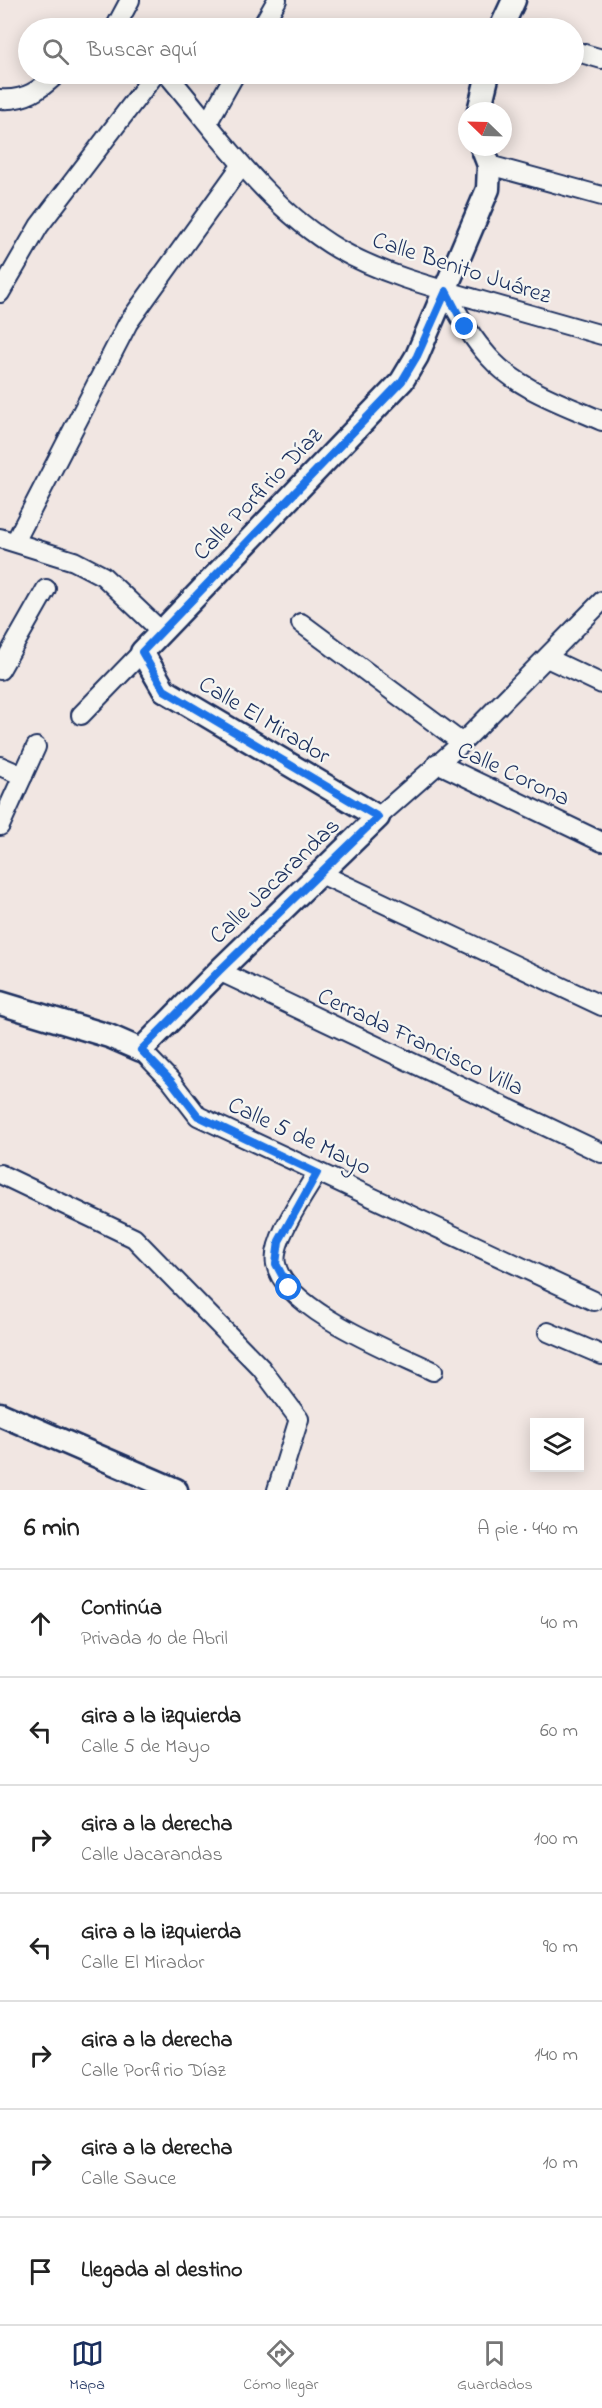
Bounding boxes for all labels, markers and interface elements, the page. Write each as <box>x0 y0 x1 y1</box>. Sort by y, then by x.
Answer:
search box <box>18 18 584 84</box>
icon: search <box>39 35 72 68</box>
text: Buscar aquí <box>87 35 197 67</box>
north arrow <box>458 102 512 156</box>
street label: Calle Benito Juárez <box>367 224 556 315</box>
route end <box>451 313 477 339</box>
street label: Calle Porfirio Díaz <box>186 419 332 569</box>
street label: Calle El Mirador <box>191 668 337 775</box>
street label: Calle Corona <box>451 734 575 817</box>
street label: Calle Jacarandas <box>202 810 349 953</box>
street label: Cerrada Francisco Villa <box>311 980 529 1107</box>
street label: Calle 5 de Mayo <box>221 1089 377 1187</box>
route start <box>275 1274 301 1300</box>
map controls <box>530 1418 584 1472</box>
button: layers <box>530 1418 584 1472</box>
text: 6 min <box>24 1510 80 1548</box>
text: A pie · 440 m <box>477 1515 578 1544</box>
text: Continúa <box>81 1593 162 1625</box>
icon: ahead <box>24 1607 57 1640</box>
text: 40 m <box>541 1609 578 1638</box>
text: Privada 10 de Abril <box>81 1625 228 1654</box>
text: Gira a la izquierda <box>81 1701 241 1733</box>
icon: left <box>24 1715 57 1748</box>
text: 60 m <box>540 1717 578 1746</box>
text: Calle 5 de Mayo <box>81 1733 210 1762</box>
text: Gira a la derecha <box>81 1809 232 1841</box>
icon: right <box>24 1823 57 1856</box>
text: 100 m <box>534 1825 578 1854</box>
text: Calle Jacarandas <box>81 1841 223 1870</box>
text: Gira a la izquierda <box>81 1917 241 1949</box>
icon: left <box>24 1931 57 1964</box>
text: 90 m <box>543 1933 578 1962</box>
text: Calle El Mirador <box>81 1949 205 1978</box>
text: Gira a la derecha <box>81 2025 232 2057</box>
icon: right <box>24 2039 57 2072</box>
text: 140 m <box>534 2041 578 2070</box>
text: Calle Porfirio Díaz <box>81 2057 226 2086</box>
text: Gira a la derecha <box>81 2133 232 2165</box>
icon: right <box>24 2147 57 2180</box>
text: 10 m <box>542 2149 578 2178</box>
text: Calle Sauce <box>81 2165 176 2194</box>
icon: arrive <box>24 2255 57 2288</box>
text: Llegada al destino <box>81 2255 242 2287</box>
tab: Mapa <box>69 2337 105 2397</box>
tab: Cómo llegar <box>243 2337 319 2397</box>
tab: Guardados <box>457 2337 533 2397</box>

